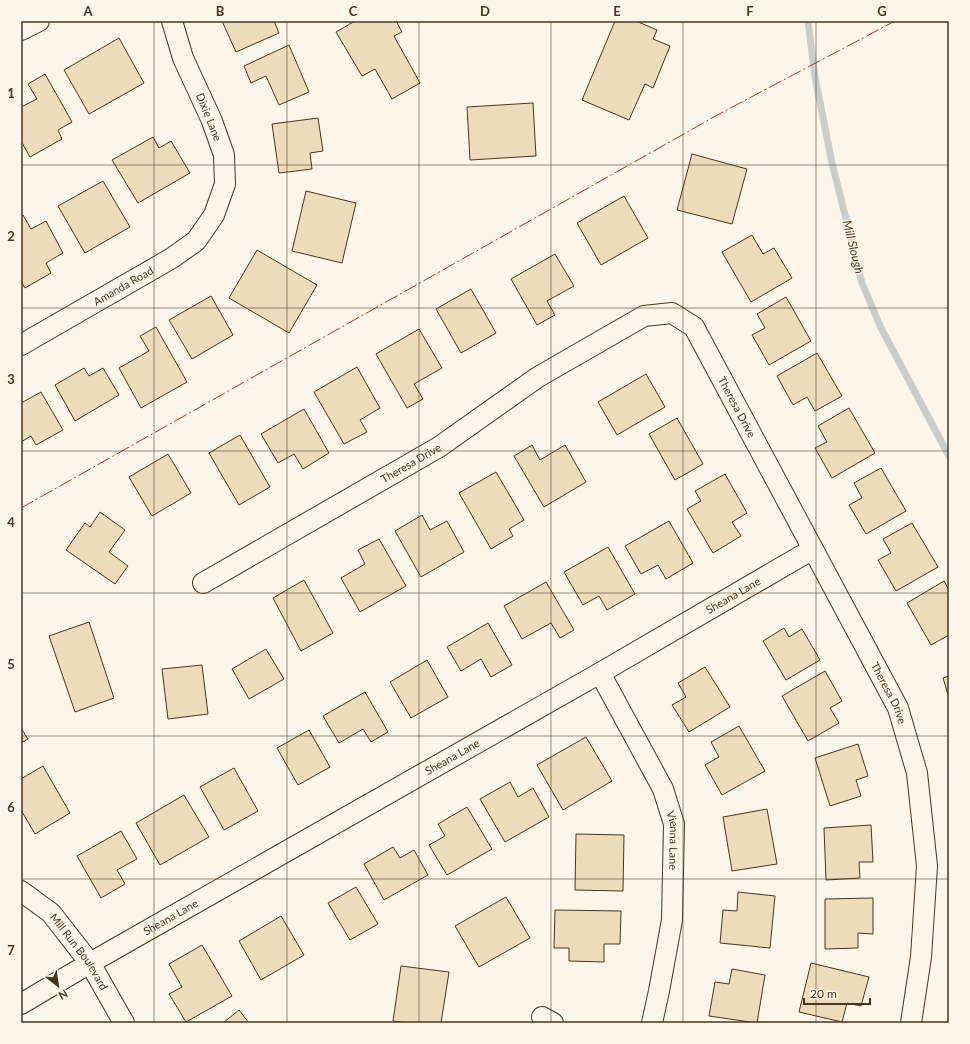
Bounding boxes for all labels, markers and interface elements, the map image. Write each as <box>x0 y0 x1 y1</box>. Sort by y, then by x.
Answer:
text: A <box>82 3 93 19</box>
text: B <box>216 3 225 19</box>
text: C <box>349 3 358 19</box>
text: D <box>480 3 490 19</box>
text: E <box>613 3 621 19</box>
text: F <box>746 3 754 19</box>
text: G <box>877 3 887 19</box>
text: 1 <box>7 85 15 101</box>
street label: Dixie Lane <box>194 91 225 143</box>
water label: Mill Slough <box>840 219 867 275</box>
text: 2 <box>7 228 15 244</box>
street label: Amanda Road <box>91 263 155 308</box>
text: 3 <box>7 371 15 387</box>
street label: Theresa Drive <box>716 374 759 440</box>
street label: Theresa Drive <box>378 440 443 485</box>
text: 4 <box>7 514 15 530</box>
street label: Sheana Lane <box>703 574 763 616</box>
text: 5 <box>7 656 15 672</box>
street label: Theresa Drive <box>869 660 909 726</box>
street label: Sheana Lane <box>422 736 482 777</box>
text: 6 <box>7 799 15 815</box>
street label: Vienna Lane <box>664 809 681 870</box>
street label: Sheana Lane <box>141 896 200 937</box>
street label: Mill Run Boulevard <box>48 910 111 992</box>
text: 7 <box>7 942 15 958</box>
north arrow <box>38 966 78 1006</box>
scale bar <box>804 980 870 1006</box>
text: 20 m <box>810 986 837 1001</box>
text: N <box>56 987 70 1003</box>

